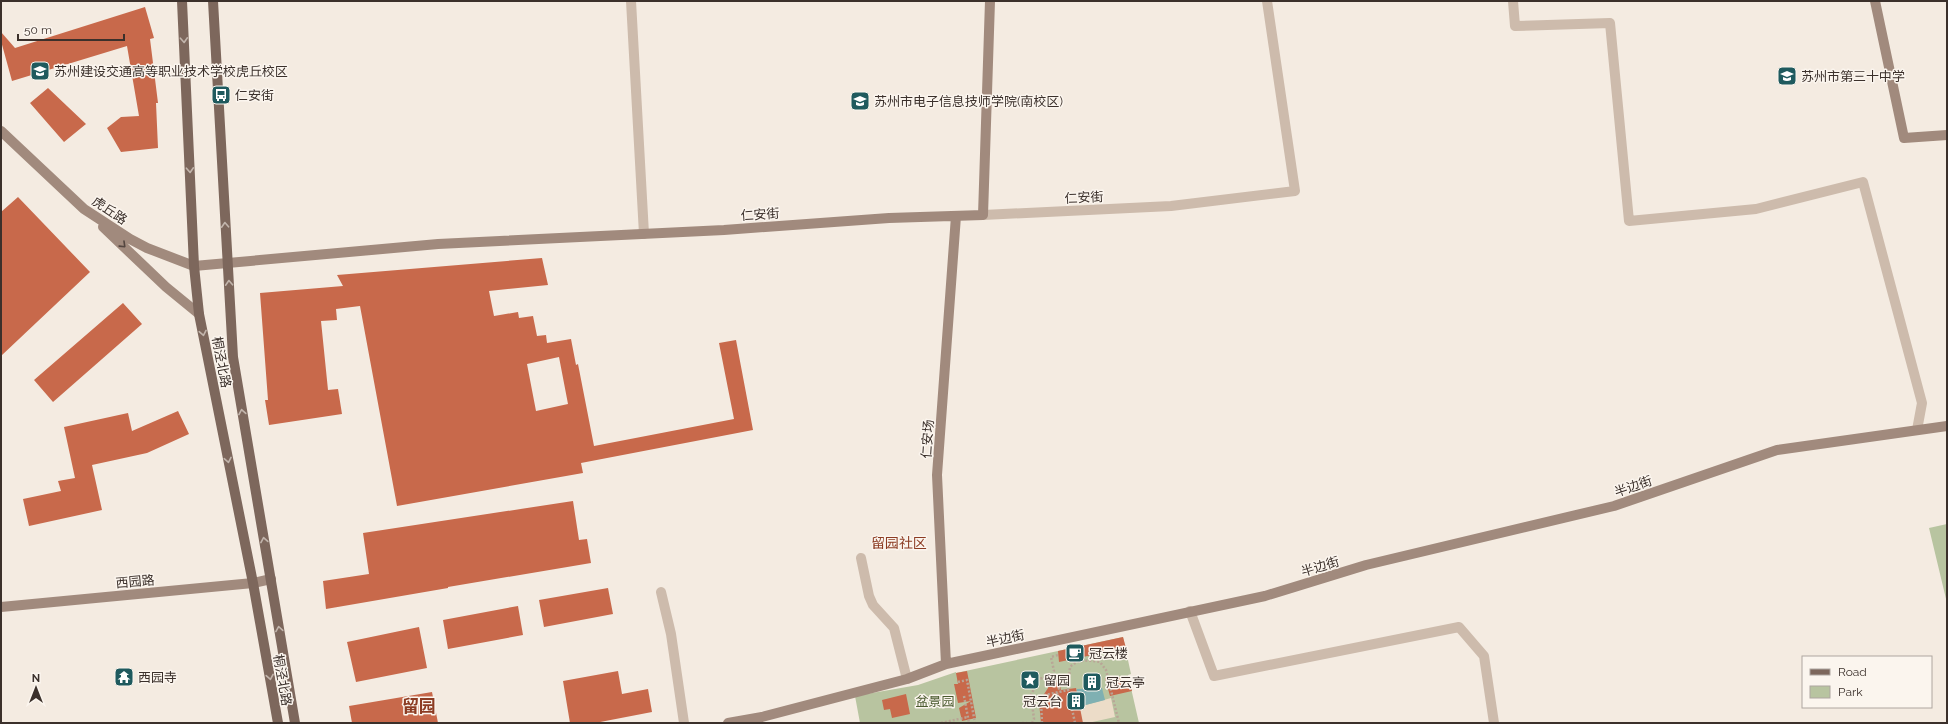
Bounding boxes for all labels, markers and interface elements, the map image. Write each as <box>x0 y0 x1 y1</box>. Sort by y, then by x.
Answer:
scale bar <box>18 16 124 42</box>
text: 50 m <box>24 23 52 37</box>
one-way arrow <box>180 37 189 43</box>
school or university icon: 苏州建设交通高等职业技术学校虎丘校区 <box>29 60 51 82</box>
place label: 苏州建设交通高等职业技术学校虎丘校区 <box>54 64 288 79</box>
school or university icon: 苏州市第三十中学 <box>1776 65 1798 87</box>
place label: 苏州市第三十中学 <box>1801 69 1905 84</box>
bus stop icon: 仁安街 <box>210 84 232 106</box>
place label: 仁安街 <box>235 88 274 103</box>
school or university icon: 苏州市电子信息技师学院(南校区) <box>849 90 871 112</box>
place label: 苏州市电子信息技师学院(南校区) <box>874 94 1063 109</box>
one-way arrow <box>186 167 194 173</box>
street label: 仁安街 <box>1064 189 1104 206</box>
street label: 虎丘路 <box>89 193 130 228</box>
street label: 仁安街 <box>740 206 780 223</box>
one-way arrow <box>221 222 230 228</box>
one-way arrow <box>118 241 126 248</box>
one-way arrow <box>224 280 233 286</box>
one-way arrow <box>198 329 206 336</box>
street label: 桐泾北路 <box>209 335 234 389</box>
one-way arrow <box>238 409 247 415</box>
street label: 仁安场 <box>919 419 936 459</box>
one-way arrow <box>224 457 232 463</box>
street label: 半边街 <box>1612 473 1654 500</box>
district label: 留园社区 <box>871 535 927 551</box>
one-way arrow <box>261 537 269 543</box>
street label: 半边街 <box>1299 554 1341 579</box>
street label: 西园路 <box>115 572 155 591</box>
one-way arrow <box>275 626 284 632</box>
street label: 半边街 <box>984 627 1026 650</box>
cafe icon: 冠云楼 <box>1064 642 1086 664</box>
place label: 冠云楼 <box>1089 646 1128 661</box>
street label: 桐泾北路 <box>271 653 294 707</box>
legend <box>1802 656 1932 708</box>
text: Road <box>1838 665 1867 679</box>
temple icon: 西园寺 <box>113 666 135 688</box>
north arrow <box>16 668 56 708</box>
place icon: 留园 <box>1019 669 1041 691</box>
place label: 西园寺 <box>138 670 177 685</box>
building icon: 冠云亭 <box>1081 671 1103 693</box>
text: N <box>32 672 40 685</box>
one-way arrow <box>265 673 273 680</box>
place label: 留园 <box>1044 673 1070 688</box>
place label: 冠云亭 <box>1106 675 1145 690</box>
text: Park <box>1838 685 1863 699</box>
building icon: 冠云台 <box>1065 690 1087 712</box>
park label: 盆景园 <box>915 694 955 709</box>
place label: 冠云台 <box>1023 694 1062 709</box>
district label: 留园 <box>402 696 436 716</box>

